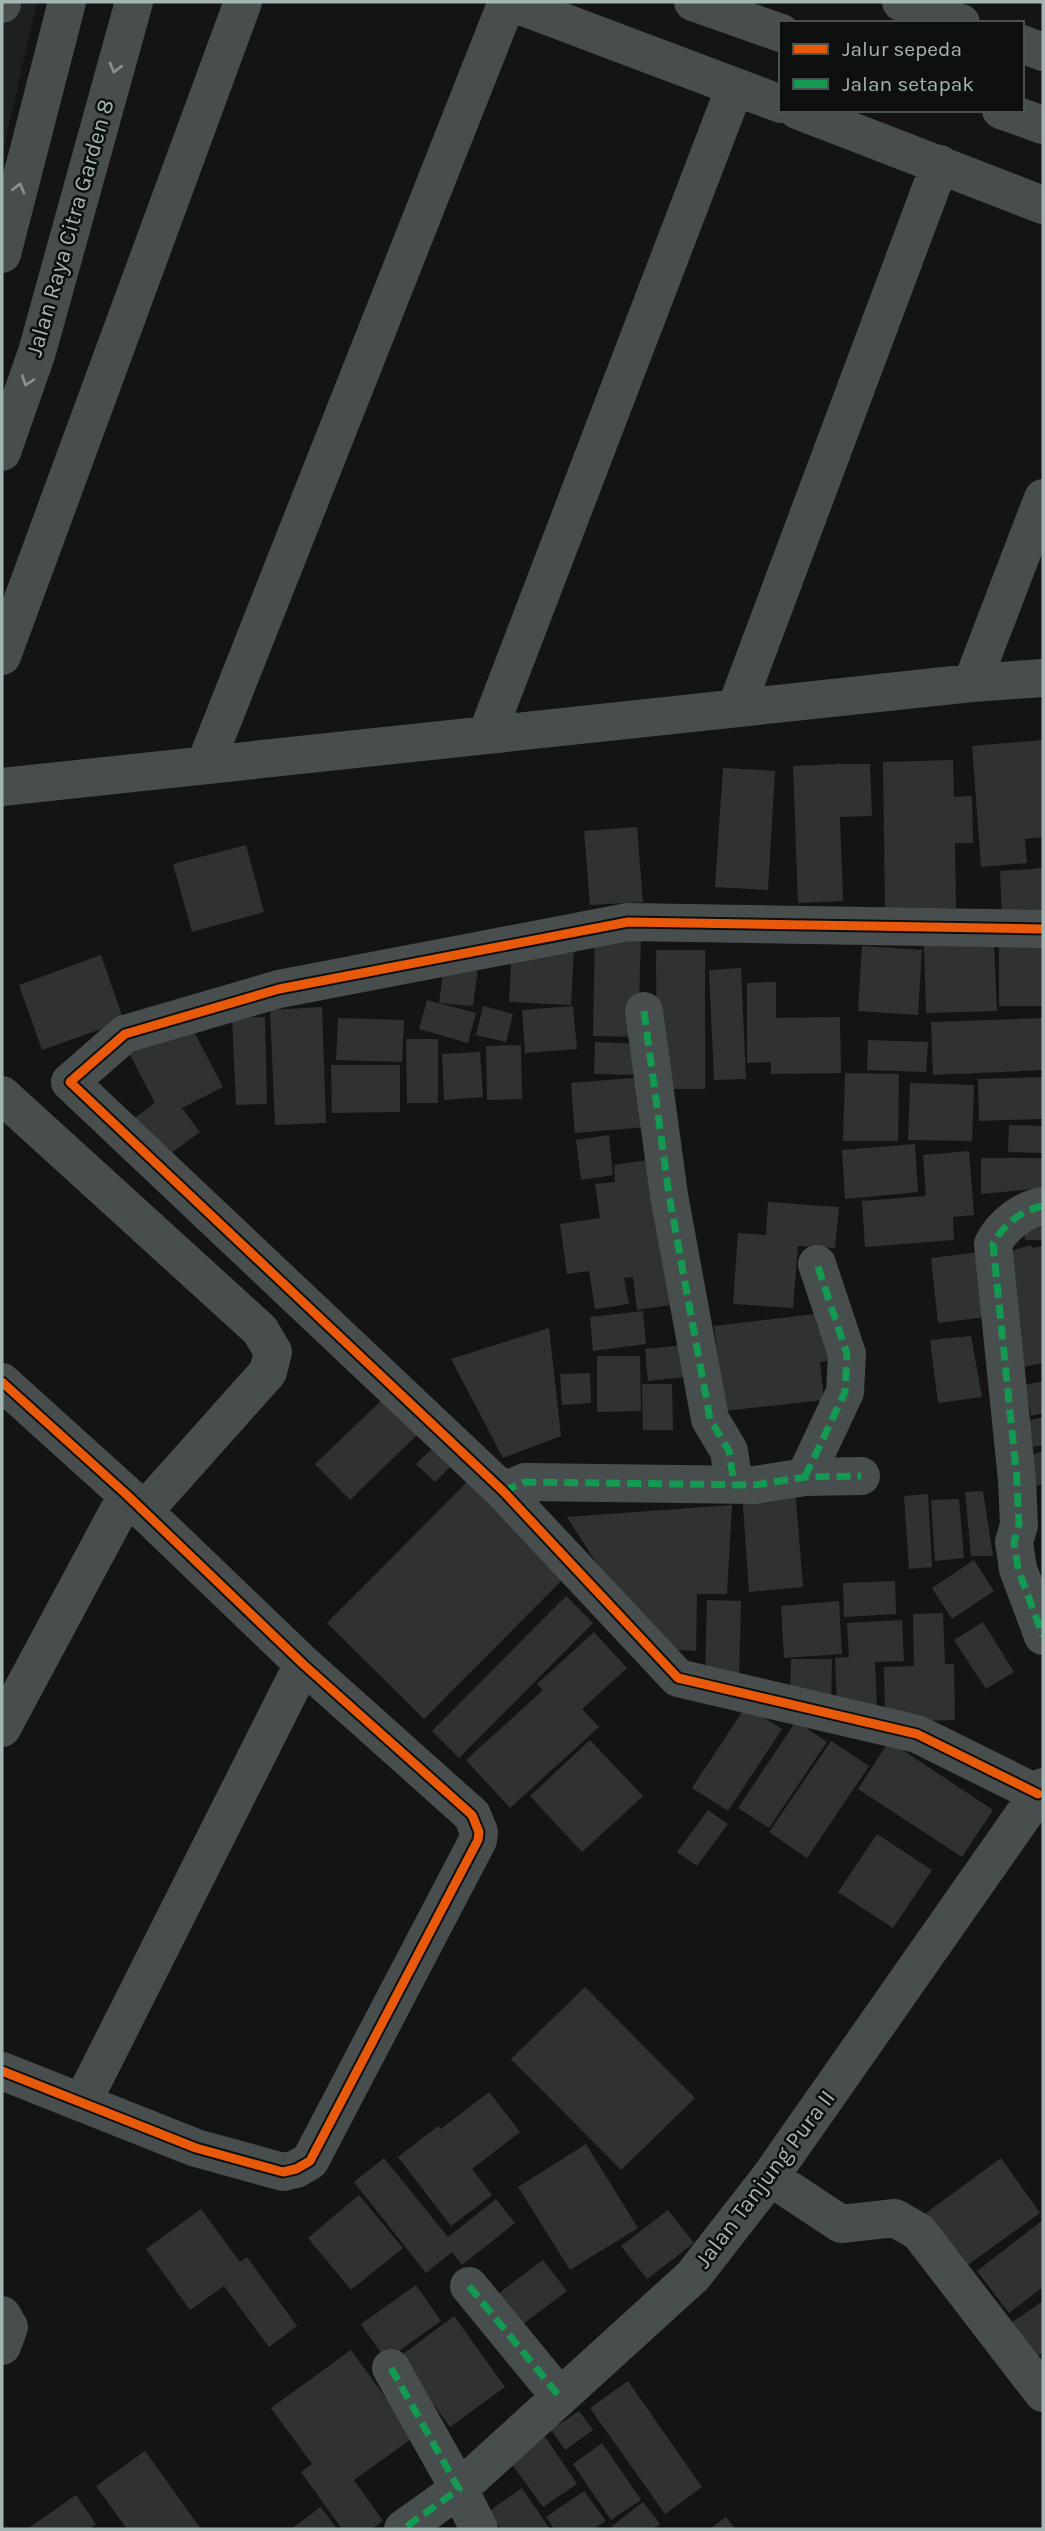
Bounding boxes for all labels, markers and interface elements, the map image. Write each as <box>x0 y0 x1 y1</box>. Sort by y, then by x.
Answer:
legend <box>779 21 1024 112</box>
text: Jalur sepeda <box>842 37 962 61</box>
one-way arrow <box>109 61 124 73</box>
text: Jalan setapak <box>842 72 974 96</box>
street label: Jalan Raya Citra Garden 8 <box>20 96 120 360</box>
one-way arrow <box>11 182 25 194</box>
one-way arrow <box>21 374 35 386</box>
street label: Jalan Tanjung Pura II <box>689 2085 841 2273</box>

